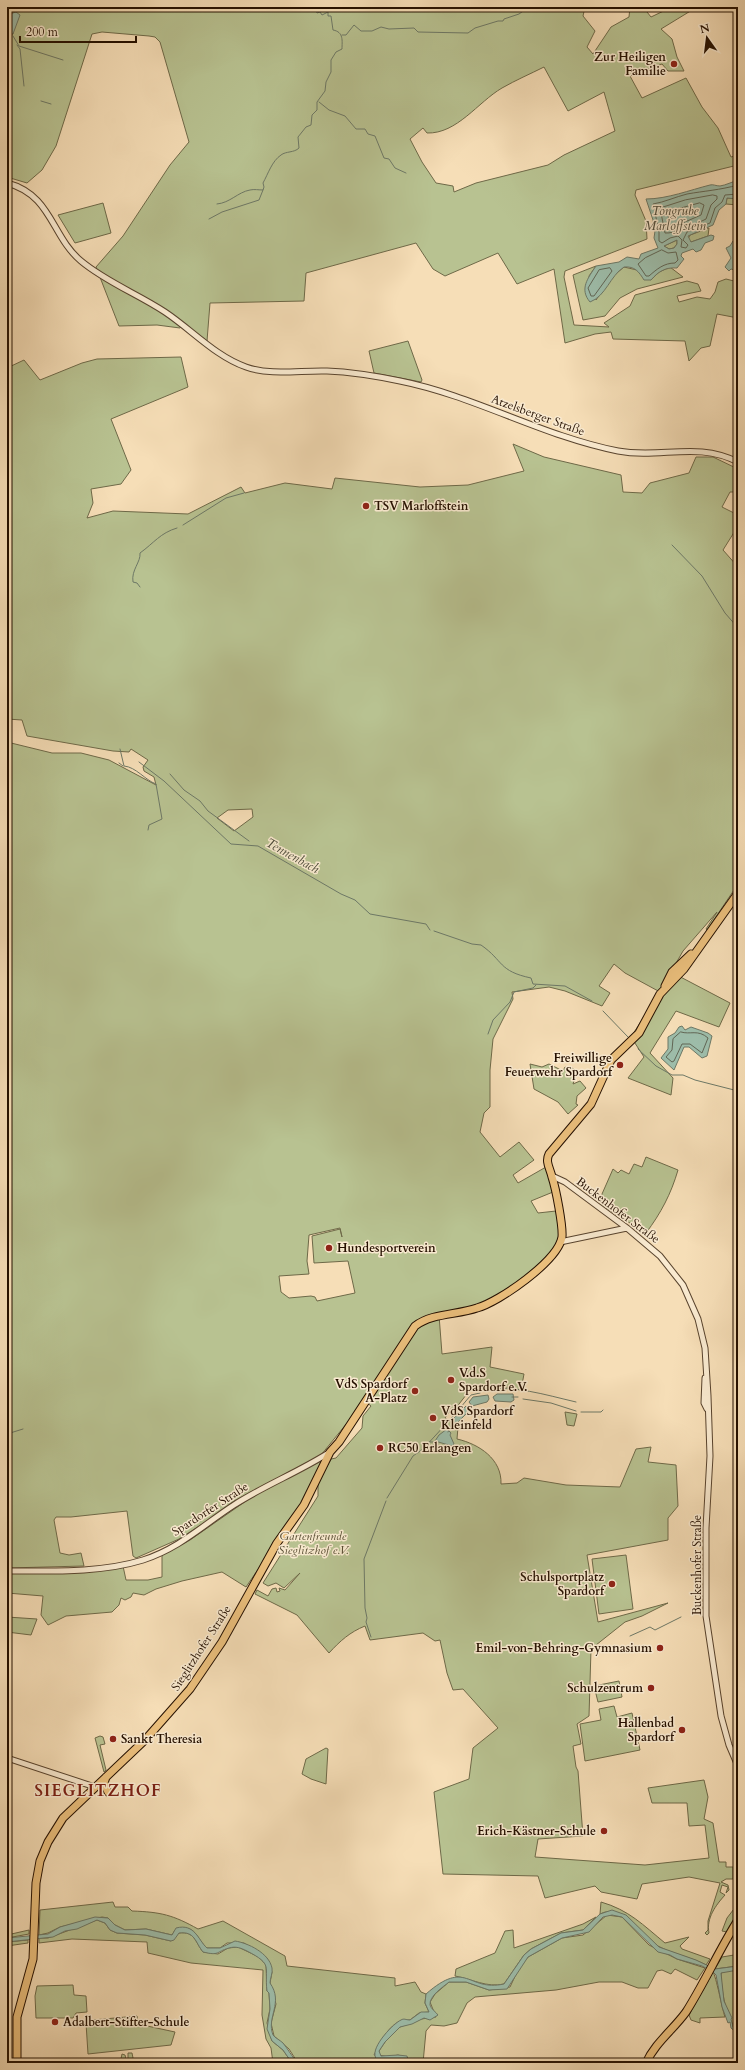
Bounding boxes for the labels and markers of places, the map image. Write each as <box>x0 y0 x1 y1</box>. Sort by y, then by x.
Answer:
place label: Zur Heiligen Familie <box>594 49 666 79</box>
marker: Zur Heiligen Familie <box>669 59 679 69</box>
place label: TSV Marloffstein <box>374 498 469 514</box>
marker: TSV Marloffstein <box>361 501 371 511</box>
place label: Freiwillige Feuerwehr Spardorf <box>505 1050 614 1080</box>
marker: Freiwillige Feuerwehr Spardorf <box>615 1060 625 1070</box>
place label: Hundesportverein <box>337 1240 436 1256</box>
marker: Hundesportverein <box>324 1243 334 1253</box>
place label: V.d.S Spardorf e.V. <box>459 1365 528 1395</box>
marker: V.d.S Spardorf e.V. <box>446 1375 456 1385</box>
place label: VdS Spardorf A-Platz <box>335 1376 409 1406</box>
marker: VdS Spardorf A-Platz <box>410 1386 420 1396</box>
place label: VdS Spardorf Kleinfeld <box>441 1403 515 1433</box>
marker: VdS Spardorf Kleinfeld <box>428 1413 438 1423</box>
place label: RC50 Erlangen <box>388 1440 472 1456</box>
marker: RC50 Erlangen <box>375 1443 385 1453</box>
place label: Schulsportplatz Spardorf <box>520 1569 606 1599</box>
marker: Schulsportplatz Spardorf <box>607 1579 617 1589</box>
place label: Emil-von-Behring-Gymnasium <box>475 1640 653 1656</box>
marker: Emil-von-Behring-Gymnasium <box>655 1643 665 1653</box>
place label: Schulzentrum <box>567 1680 644 1696</box>
marker: Schulzentrum <box>646 1683 656 1693</box>
place label: Hallenbad Spardorf <box>618 1715 676 1745</box>
marker: Hallenbad Spardorf <box>677 1725 687 1735</box>
place label: Sankt Theresia <box>121 1731 202 1747</box>
marker: Sankt Theresia <box>108 1734 118 1744</box>
place label: Erich-Kästner-Schule <box>477 1823 596 1839</box>
marker: Erich-Kästner-Schule <box>599 1826 609 1836</box>
place label: Adalbert-Stifter-Schule <box>63 2014 190 2030</box>
marker: Adalbert-Stifter-Schule <box>50 2017 60 2027</box>

